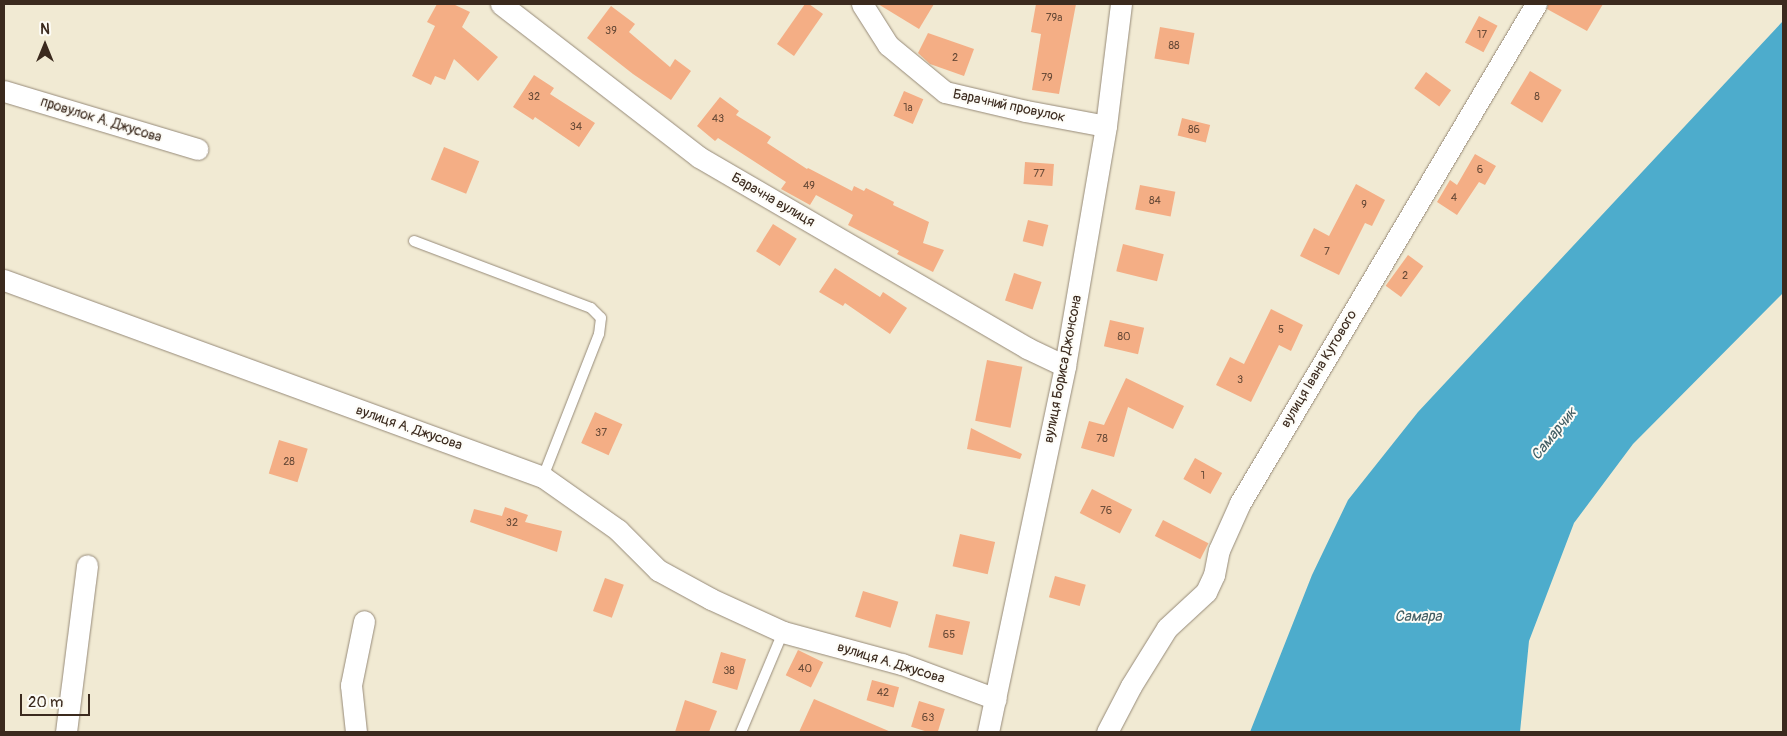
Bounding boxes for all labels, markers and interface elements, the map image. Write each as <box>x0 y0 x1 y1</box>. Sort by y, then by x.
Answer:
house number: 79а <box>1046 11 1062 25</box>
north arrow <box>20 20 70 70</box>
text: N <box>40 21 50 38</box>
house number: 39 <box>605 24 617 38</box>
house number: 17 <box>1477 28 1487 42</box>
house number: 88 <box>1168 39 1180 53</box>
house number: 2 <box>952 51 958 65</box>
house number: 79 <box>1041 71 1053 85</box>
street label: Барачний провулок <box>951 86 1067 126</box>
house number: 32 <box>528 90 540 104</box>
house number: 8 <box>1534 90 1540 104</box>
street label: провулок А. Джусова <box>38 94 164 146</box>
house number: 1a <box>903 101 913 115</box>
house number: 43 <box>712 112 724 126</box>
house number: 34 <box>570 120 582 134</box>
house number: 86 <box>1188 123 1200 137</box>
house number: 6 <box>1477 163 1483 177</box>
house number: 77 <box>1033 167 1045 181</box>
street label: Барачна вулиця <box>728 169 818 231</box>
house number: 49 <box>803 179 815 193</box>
house number: 4 <box>1451 191 1457 205</box>
house number: 84 <box>1149 194 1161 208</box>
house number: 9 <box>1361 198 1367 212</box>
house number: 7 <box>1324 245 1330 259</box>
house number: 2 <box>1402 269 1408 283</box>
street label: вулиця Бориса Джонсона <box>1040 294 1086 444</box>
street label: вулиця Івана Кутового <box>1277 307 1361 431</box>
house number: 5 <box>1278 323 1284 337</box>
house number: 80 <box>1117 330 1131 344</box>
house number: 3 <box>1237 373 1243 387</box>
street label: вулиця А. Джусова <box>354 402 464 454</box>
water label: Самарчик <box>1527 404 1581 464</box>
house number: 37 <box>595 426 607 440</box>
house number: 78 <box>1096 432 1108 446</box>
house number: 28 <box>283 455 295 469</box>
house number: 1 <box>1201 469 1205 483</box>
house number: 76 <box>1100 504 1112 518</box>
house number: 32 <box>506 516 518 530</box>
water label: Самара <box>1394 608 1442 626</box>
house number: 65 <box>943 628 955 642</box>
street label: вулиця А. Джусова <box>835 639 947 687</box>
house number: 40 <box>798 662 812 676</box>
house number: 38 <box>723 664 735 678</box>
scale bar <box>22 684 92 716</box>
house number: 42 <box>877 686 889 700</box>
text: 20 m <box>28 693 63 712</box>
house number: 63 <box>922 711 934 725</box>

